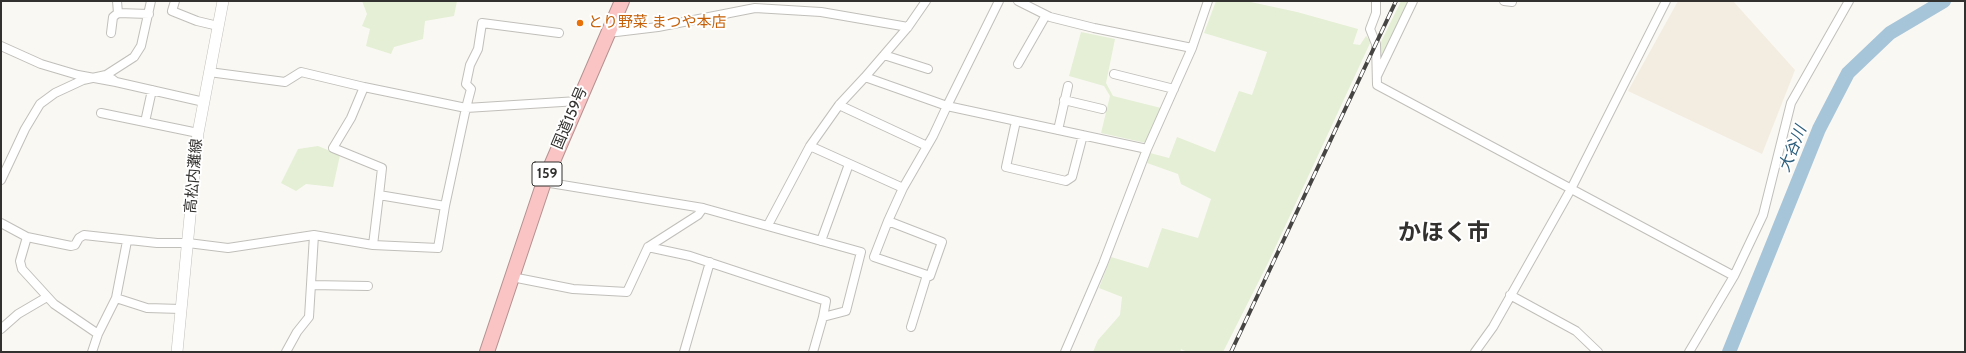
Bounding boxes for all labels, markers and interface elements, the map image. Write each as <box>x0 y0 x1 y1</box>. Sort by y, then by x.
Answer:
place label: とり野菜 まつや本店 <box>588 14 726 32</box>
marker: とり野菜 まつや本店 <box>575 18 585 28</box>
street label: 国道159号 <box>549 84 591 152</box>
water label: 大谷川 <box>1775 123 1811 175</box>
street label: 高松内灘線 <box>182 138 206 214</box>
road number: 159 <box>532 162 562 186</box>
district label: かほく市 <box>1398 219 1490 247</box>

